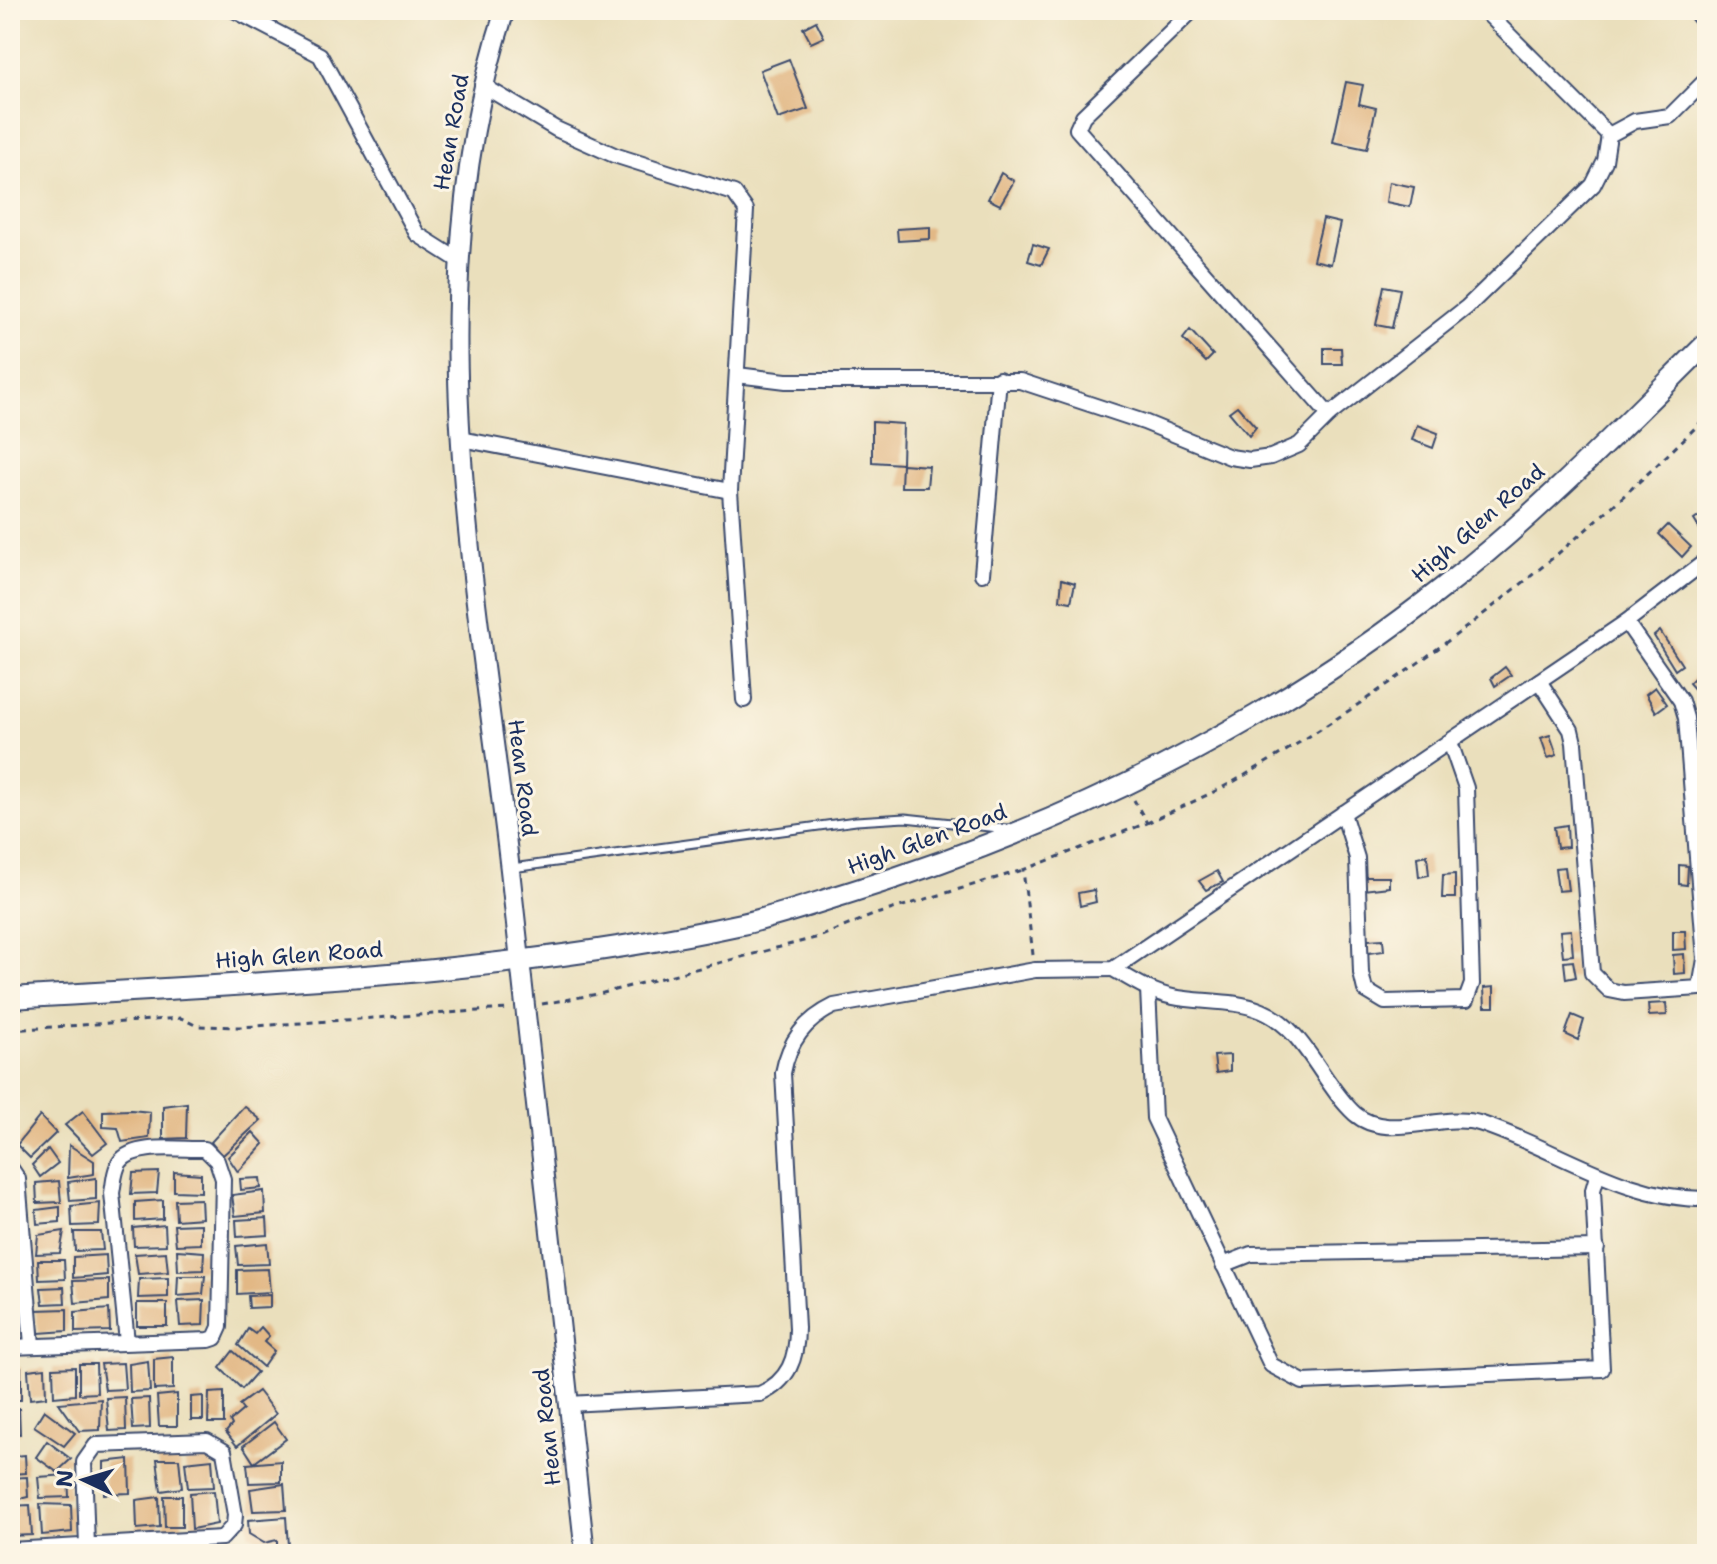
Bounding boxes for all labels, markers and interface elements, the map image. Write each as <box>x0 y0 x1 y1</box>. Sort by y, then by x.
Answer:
street label: Hean Road <box>426 71 476 193</box>
street label: High Glen Road <box>1405 457 1551 589</box>
street label: Hean Road <box>501 718 545 838</box>
street label: High Glen Road <box>843 797 1011 881</box>
street label: High Glen Road <box>214 935 384 975</box>
street label: Hean Road <box>526 1367 568 1487</box>
north arrow <box>44 1440 124 1520</box>
text: N <box>49 1469 80 1488</box>

